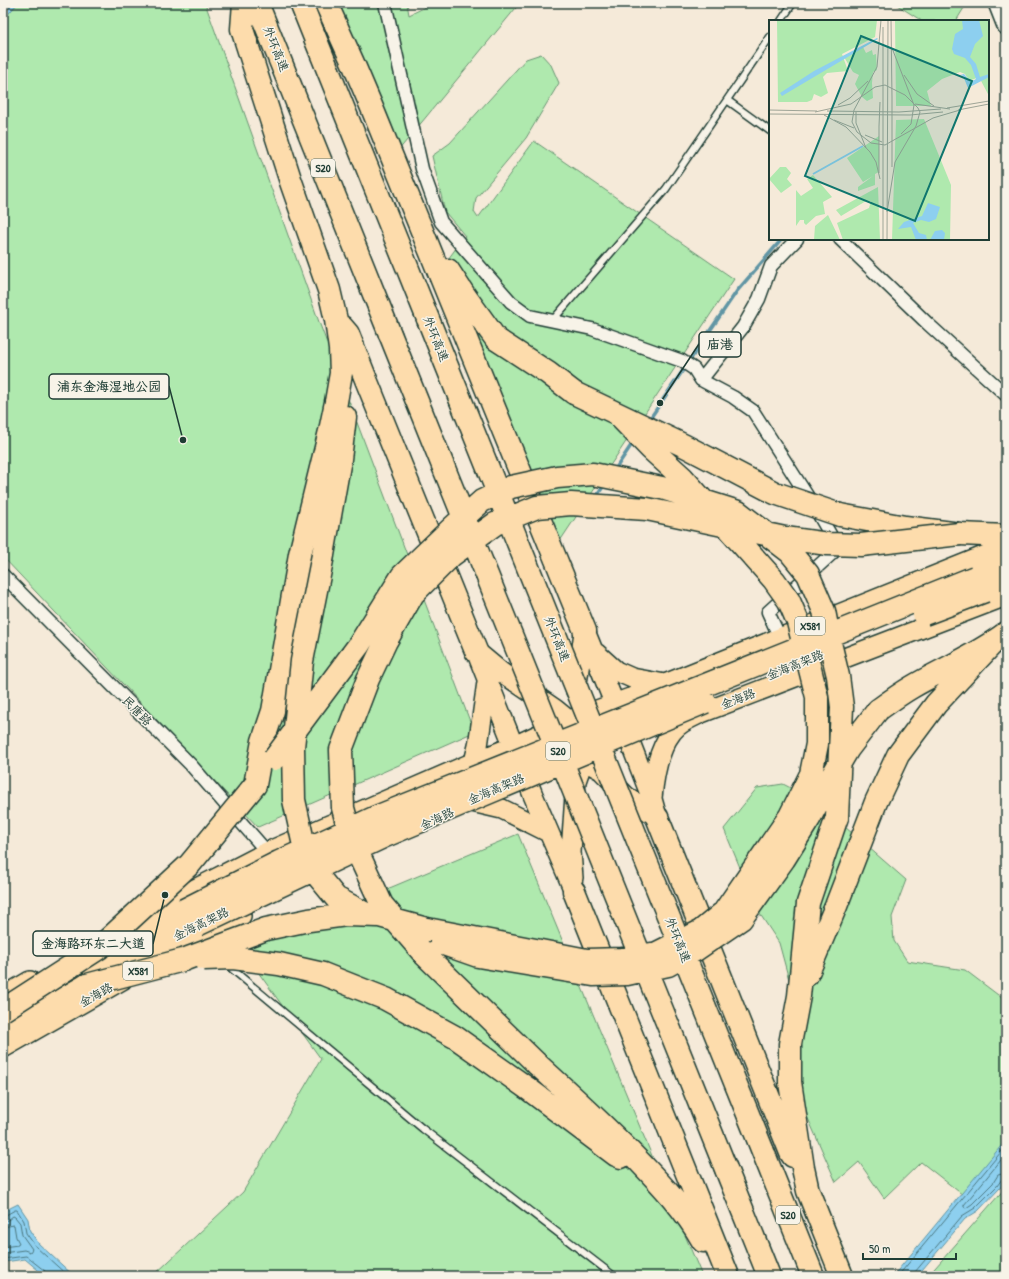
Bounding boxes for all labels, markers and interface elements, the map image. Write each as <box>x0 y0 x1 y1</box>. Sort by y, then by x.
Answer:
inset map <box>769 20 989 240</box>
street label: 外环高速 <box>260 23 293 74</box>
road number: S20 <box>311 159 335 177</box>
street label: 外环高速 <box>420 313 453 364</box>
callout: 庙港 <box>699 332 741 357</box>
text: 庙港 <box>707 335 733 353</box>
callout: 浦东金海湿地公园 <box>49 374 169 399</box>
text: 浦东金海湿地公园 <box>57 377 161 395</box>
street label: 外环高速 <box>541 613 574 664</box>
road number: X581 <box>795 617 825 635</box>
street label: 金海高架路 <box>764 645 826 684</box>
street label: 金海路 <box>718 684 758 713</box>
street label: 民唐路 <box>119 692 156 729</box>
road number: S20 <box>546 742 570 760</box>
street label: 金海高架路 <box>465 769 527 808</box>
street label: 金海路 <box>417 803 457 834</box>
street label: 金海高架路 <box>170 903 231 944</box>
street label: 外环高速 <box>662 914 695 965</box>
callout: 金海路环东二大道 <box>33 931 153 956</box>
text: 金海路环东二大道 <box>41 934 145 952</box>
road number: X581 <box>123 962 153 980</box>
street label: 金海路 <box>76 978 116 1011</box>
road number: S20 <box>776 1206 800 1224</box>
scale bar <box>863 1235 956 1261</box>
text: 50 m <box>869 1240 890 1257</box>

